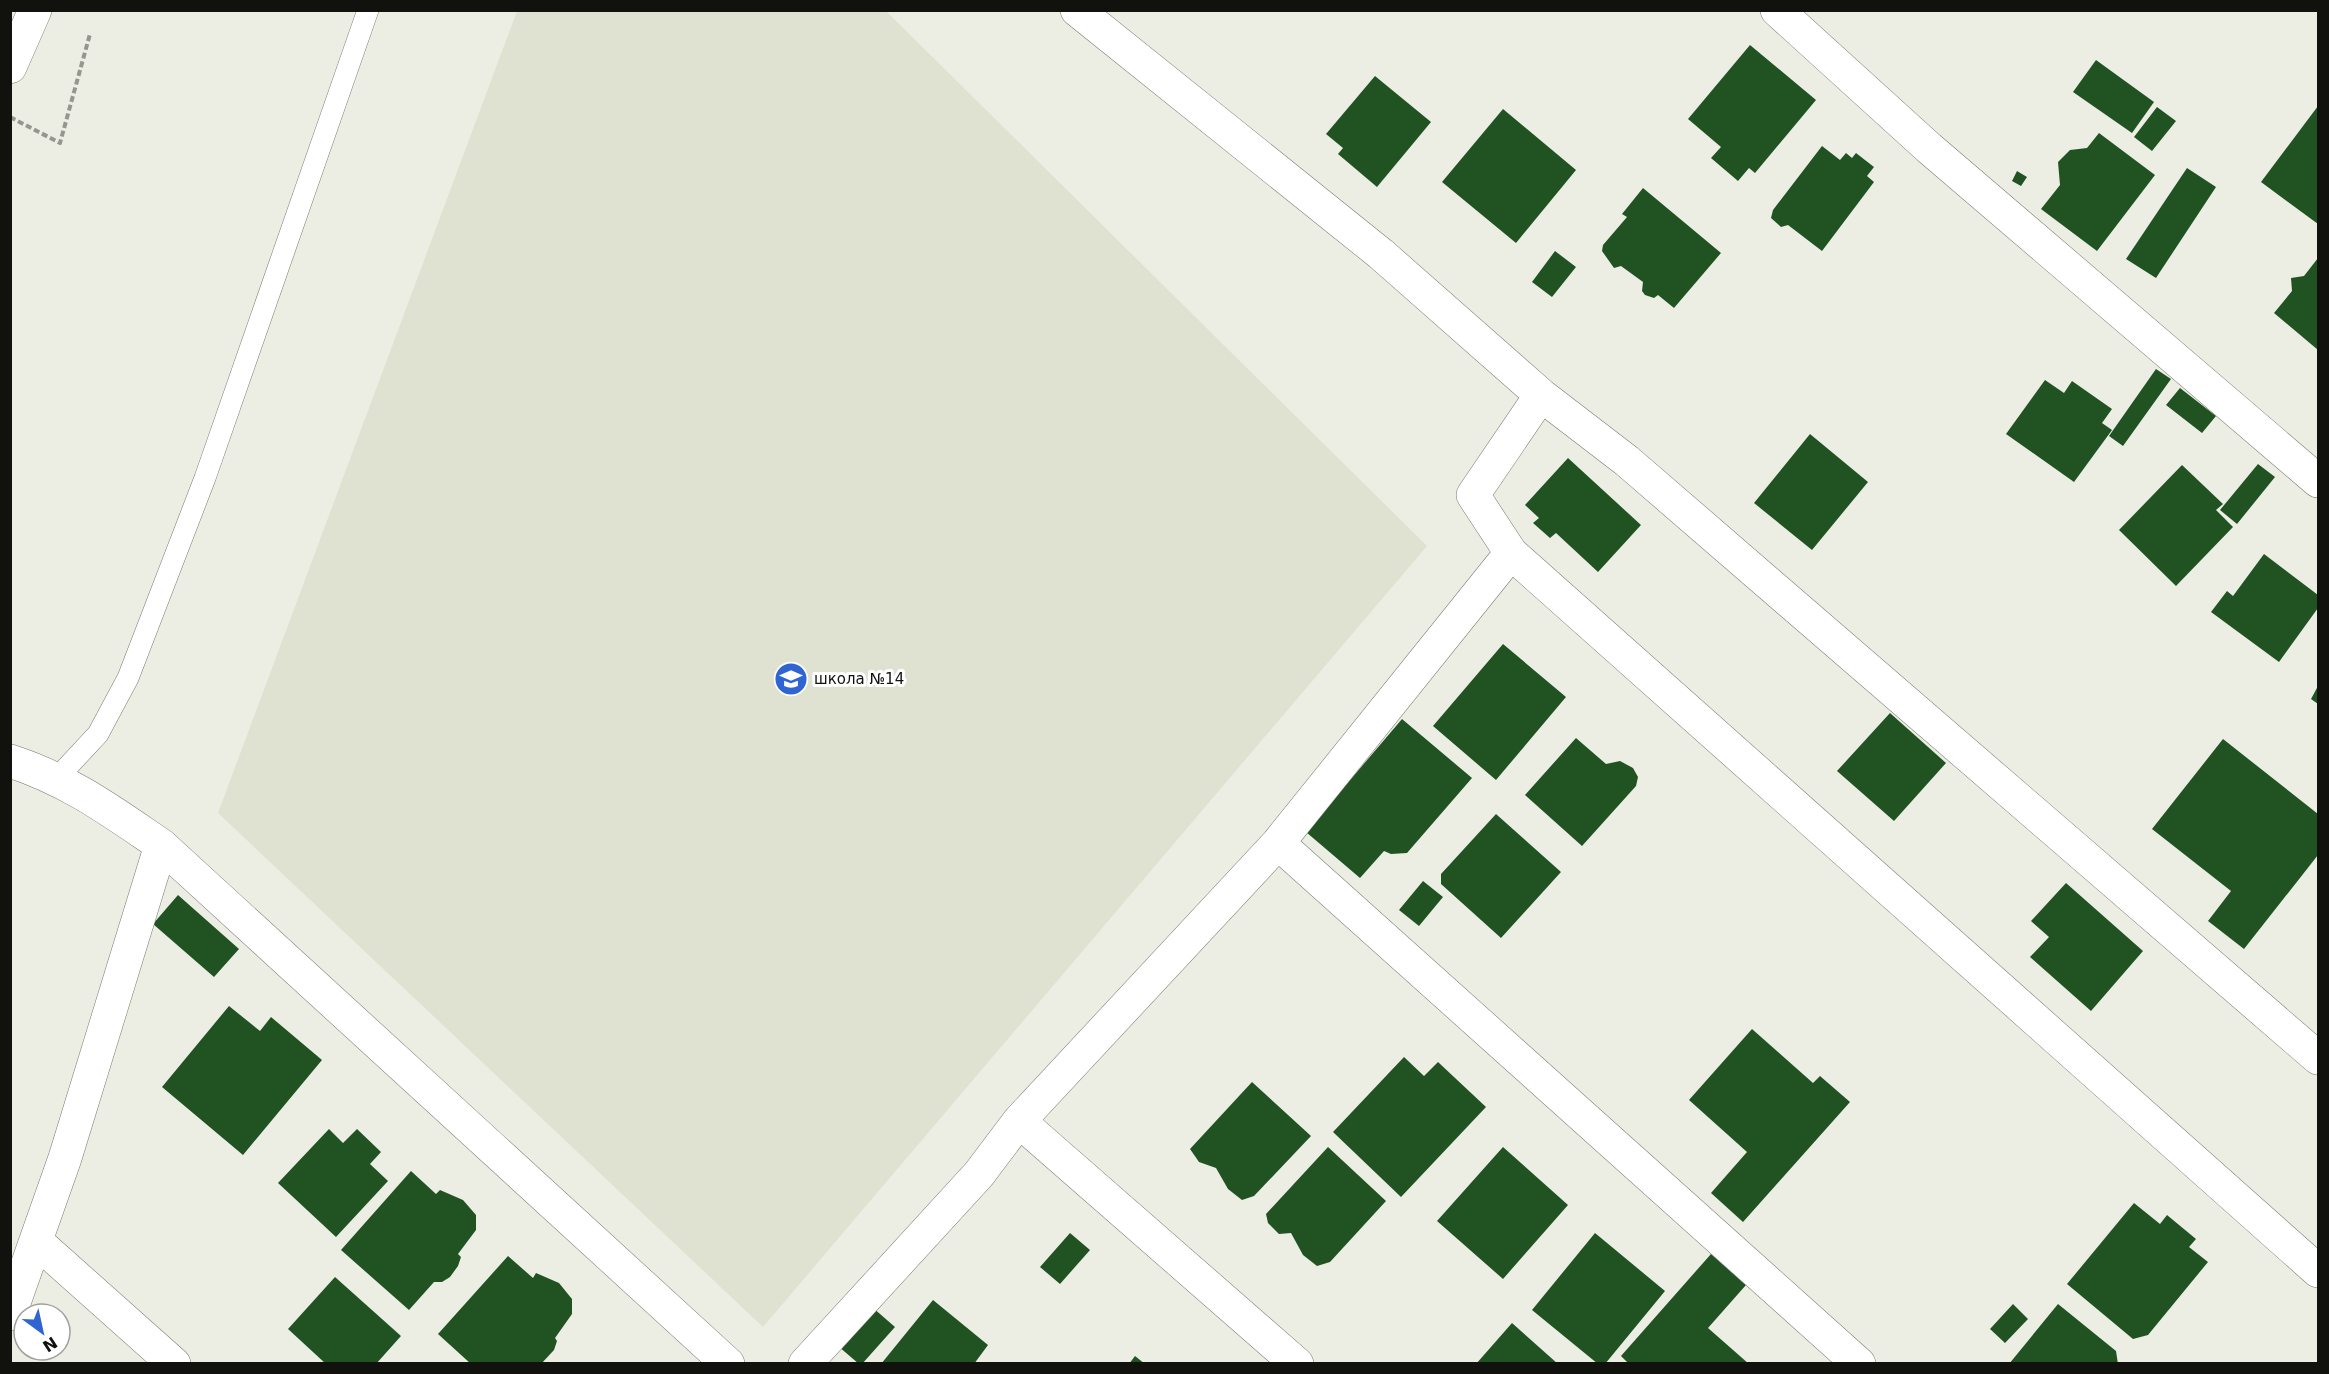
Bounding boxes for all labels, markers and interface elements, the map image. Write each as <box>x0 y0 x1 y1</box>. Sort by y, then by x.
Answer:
school or university icon: школа №14 <box>773 661 809 697</box>
place label: школа №14 <box>814 670 904 688</box>
north arrow <box>12 1302 72 1362</box>
text: N <box>39 1333 61 1356</box>

